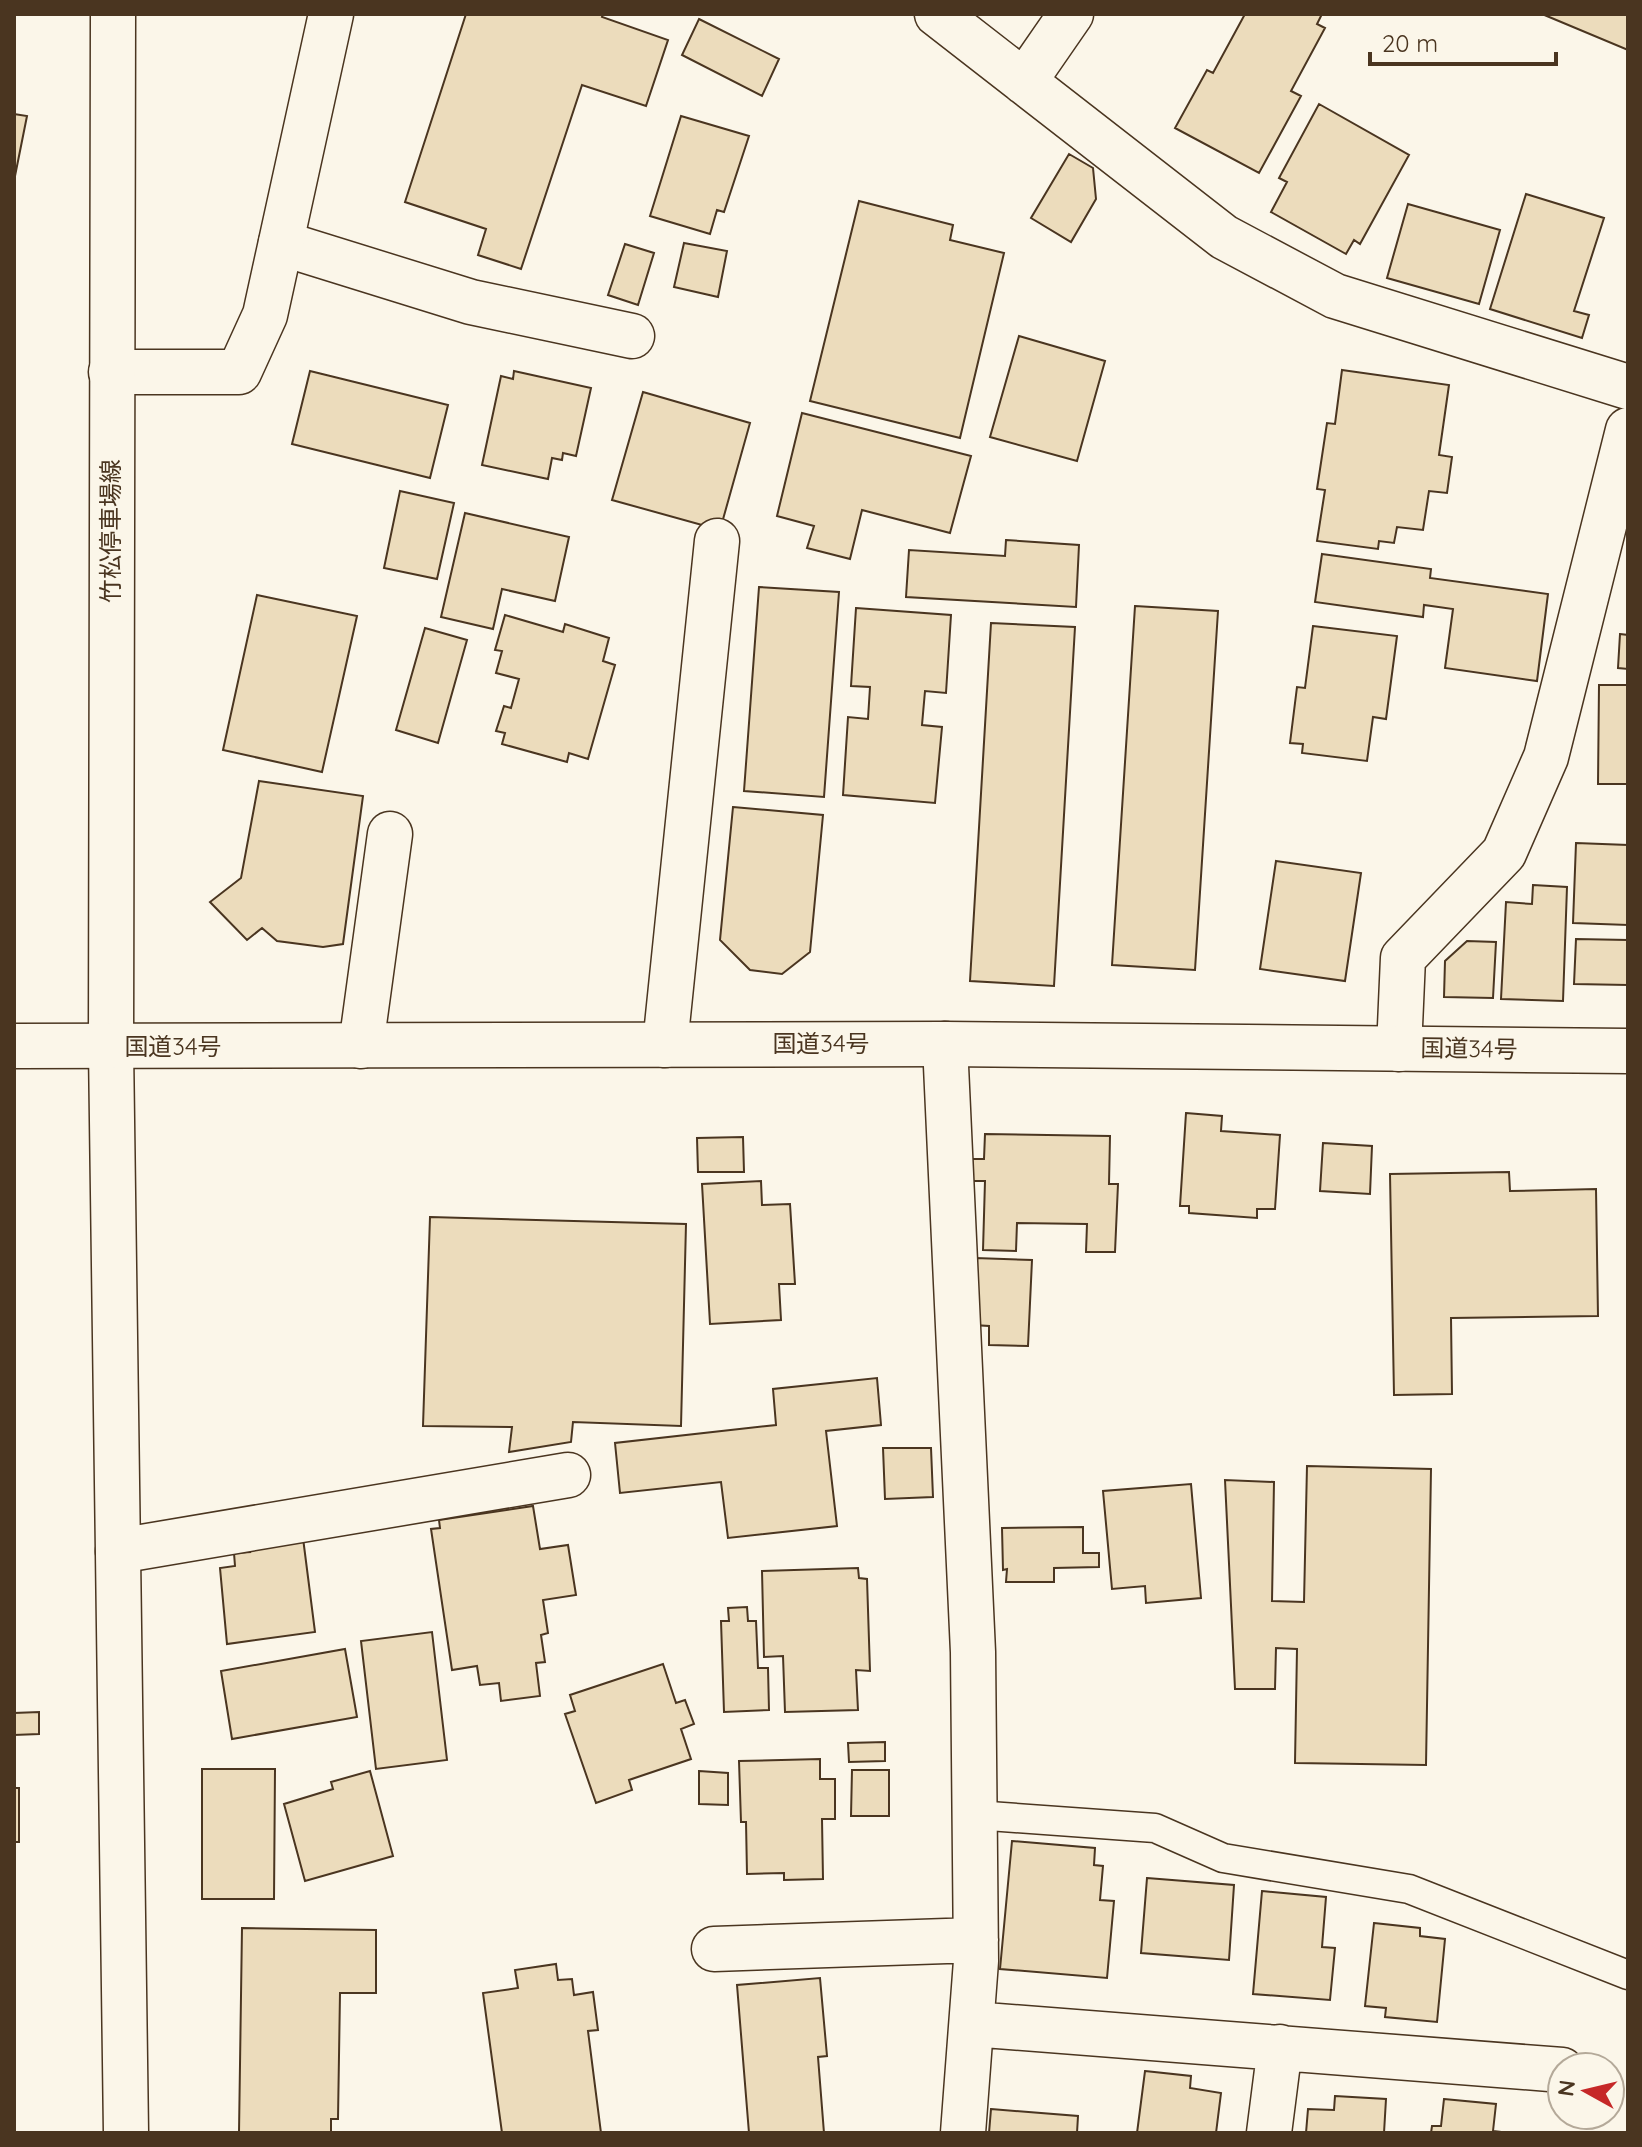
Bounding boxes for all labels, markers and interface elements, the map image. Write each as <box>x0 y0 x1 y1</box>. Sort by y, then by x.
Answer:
scale bar <box>1370 16 1556 66</box>
text: 20 m <box>1382 28 1438 58</box>
street label: 竹松停車場線 <box>95 459 125 603</box>
street label: 国道34号 <box>772 1028 870 1058</box>
street label: 国道34号 <box>124 1031 222 1061</box>
street label: 国道34号 <box>1420 1032 1518 1064</box>
north arrow <box>1546 2051 1626 2131</box>
text: N <box>1551 2078 1581 2098</box>

